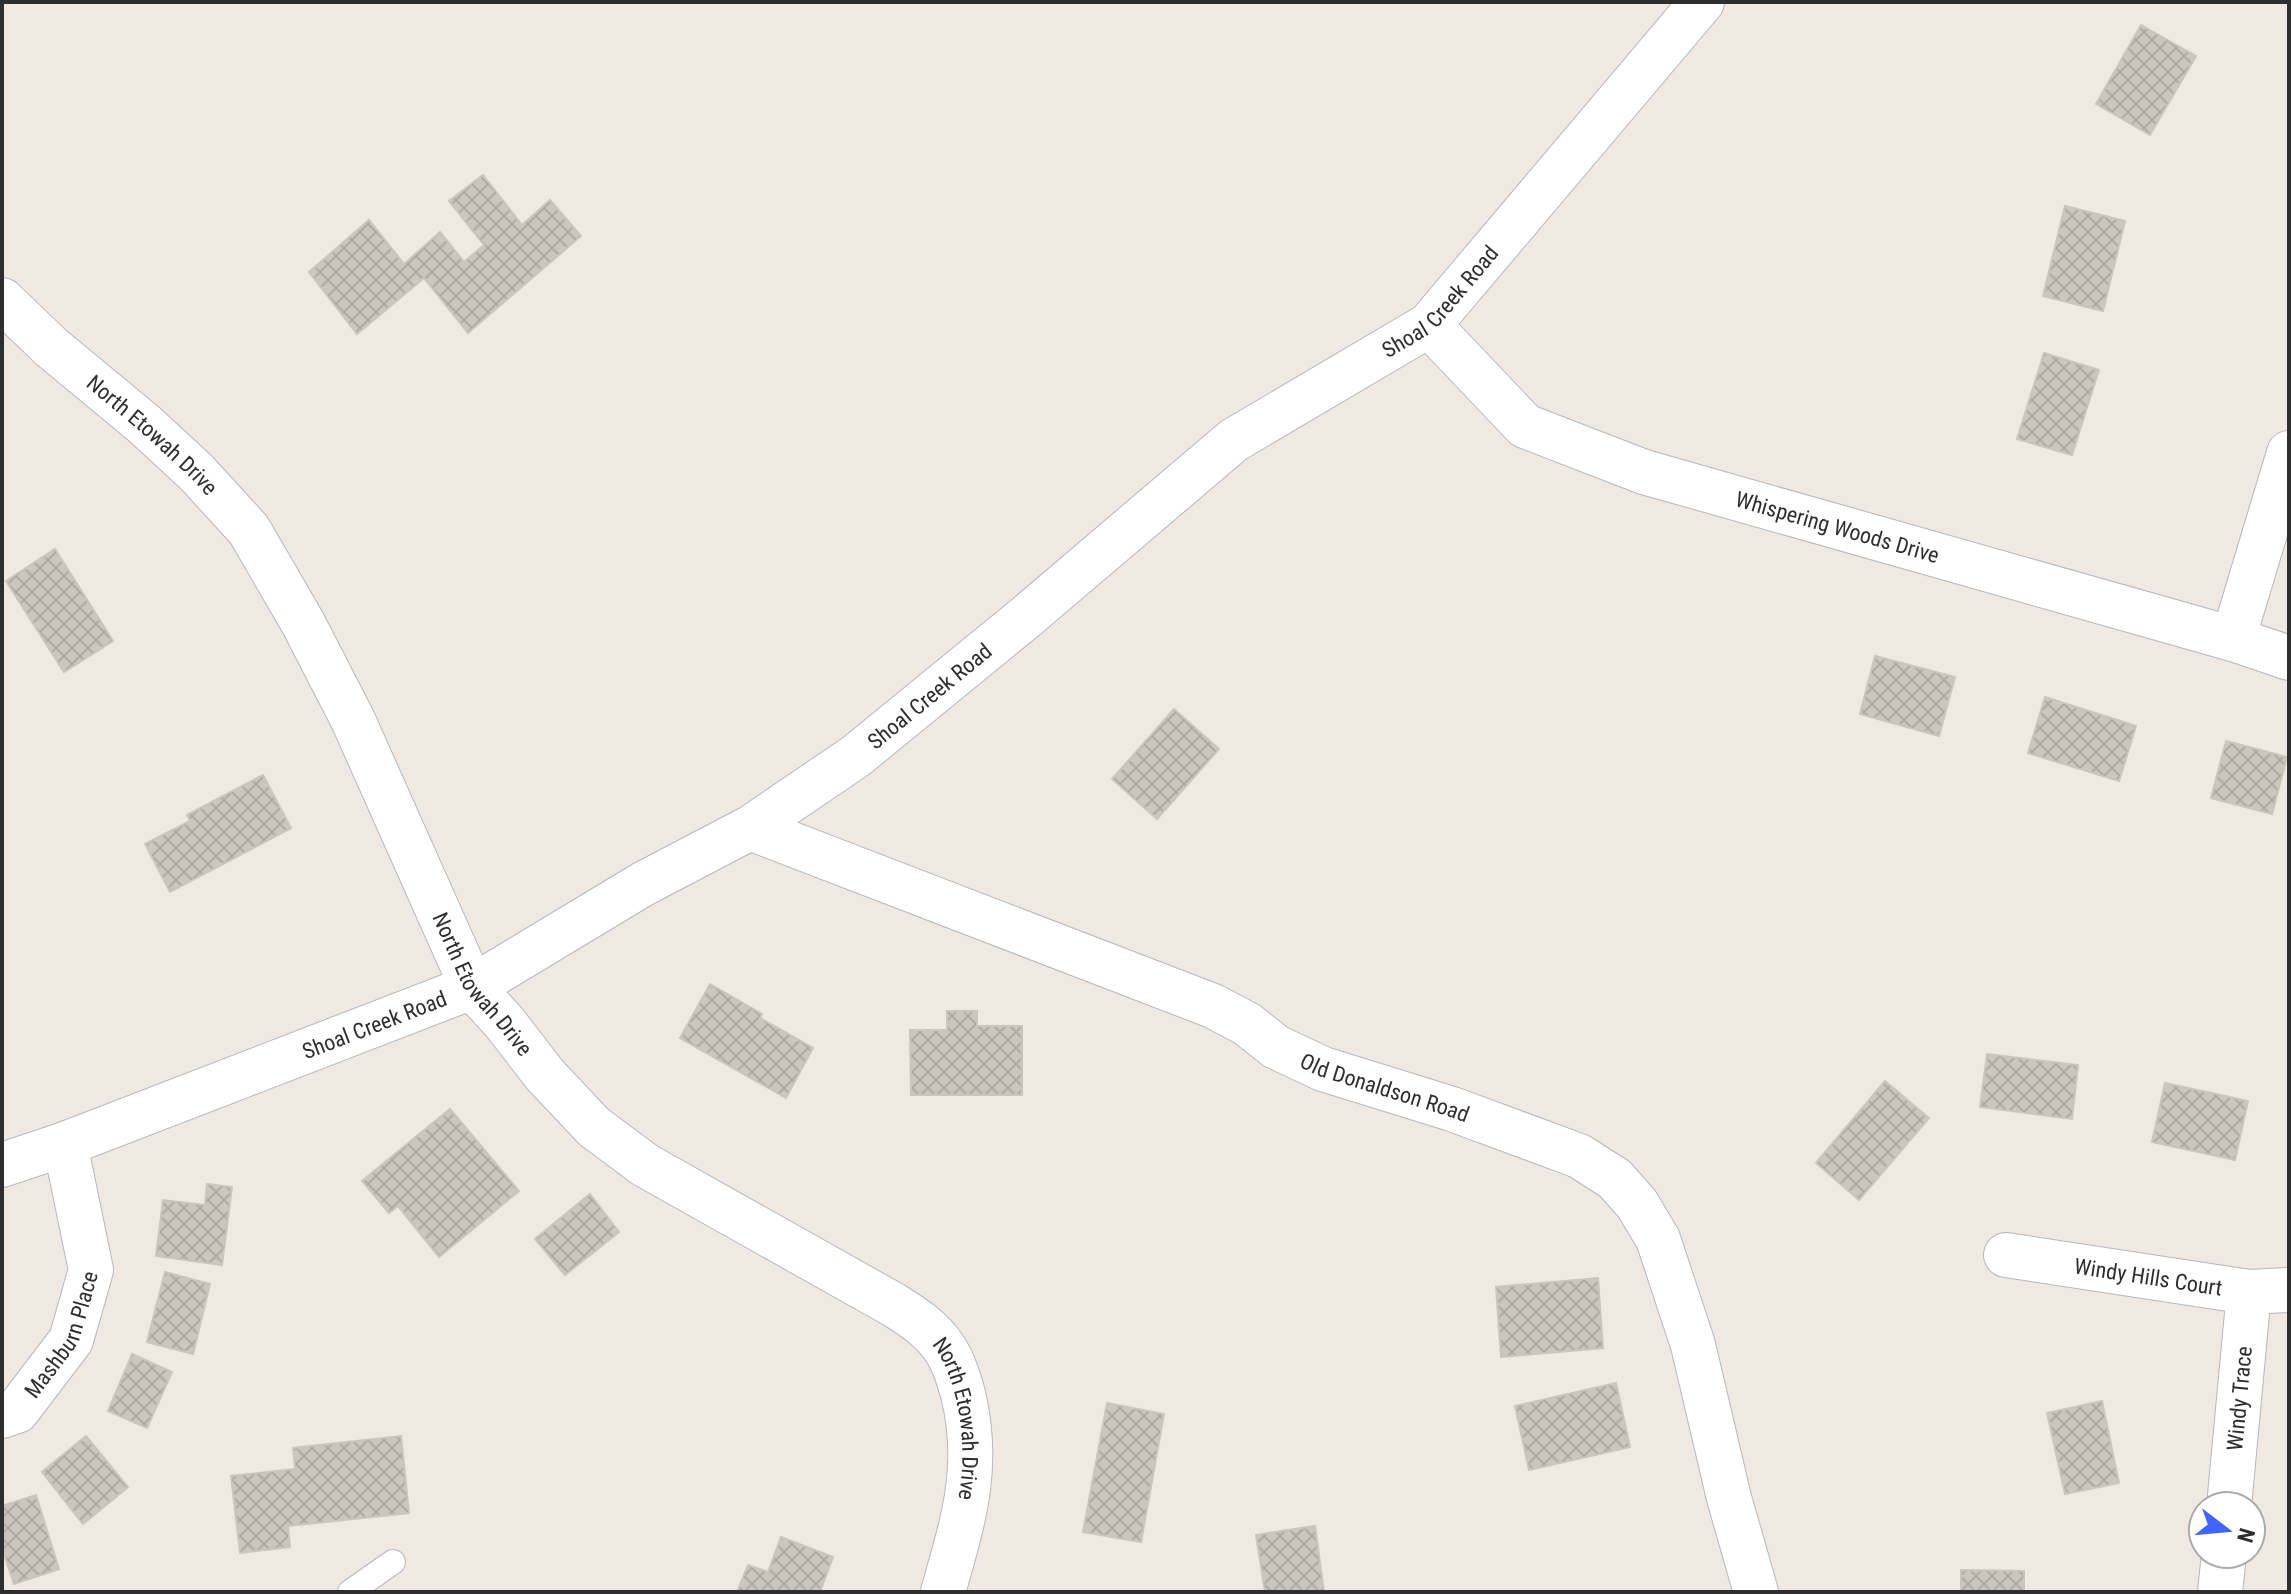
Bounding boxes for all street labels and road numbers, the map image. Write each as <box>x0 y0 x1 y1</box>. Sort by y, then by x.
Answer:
street label: Shoal Creek Road <box>1377 241 1503 362</box>
street label: North Etowah Drive <box>82 370 223 500</box>
street label: Whispering Woods Drive <box>1733 486 1942 568</box>
street label: Shoal Creek Road <box>862 638 996 754</box>
street label: North Etowah Drive <box>428 908 538 1061</box>
street label: Shoal Creek Road <box>299 986 450 1064</box>
street label: Old Donaldson Road <box>1296 1048 1473 1127</box>
street label: Windy Hills Court <box>2073 1253 2224 1300</box>
street label: Mashburn Place <box>19 1268 103 1403</box>
street label: North Etowah Drive <box>928 1332 983 1502</box>
street label: Windy Trace <box>2222 1345 2256 1452</box>

